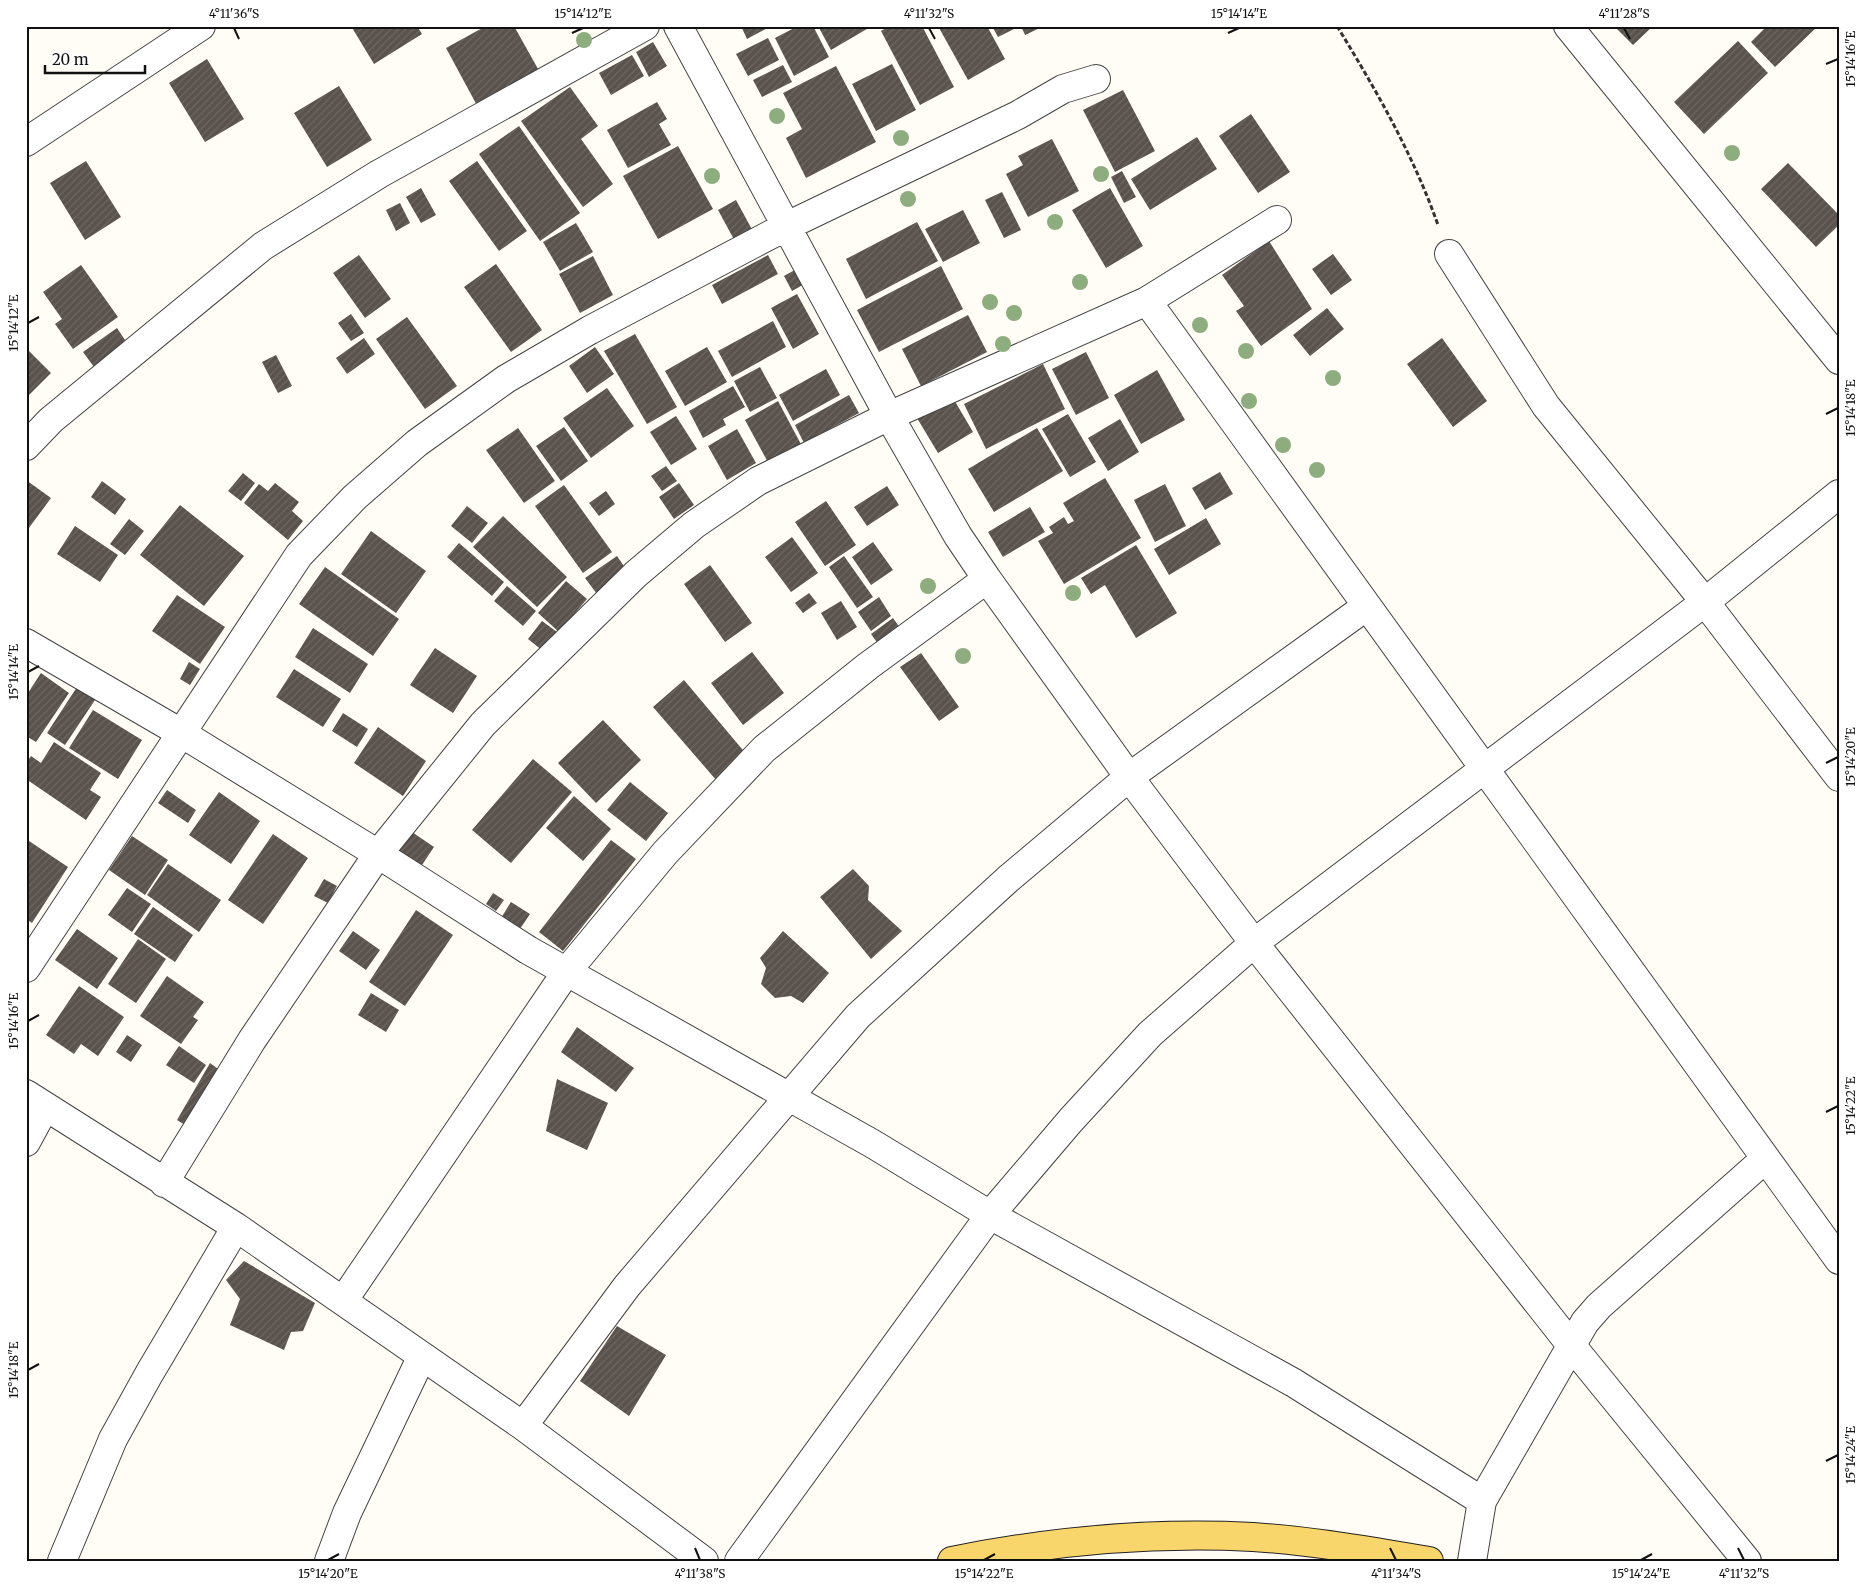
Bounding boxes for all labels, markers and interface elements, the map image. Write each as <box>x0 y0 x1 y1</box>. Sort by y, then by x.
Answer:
text: 4°11'36"S <box>209 6 259 21</box>
text: 15°14'12"E <box>555 6 612 21</box>
text: 4°11'32"S <box>904 6 954 21</box>
text: 15°14'14"E <box>1211 6 1267 21</box>
text: 4°11'28"S <box>1598 6 1650 21</box>
text: 15°14'16"E <box>1843 30 1858 87</box>
scale bar <box>45 42 145 74</box>
text: 20 m <box>52 50 89 69</box>
text: 15°14'12"E <box>6 294 21 351</box>
text: 15°14'18"E <box>1843 379 1858 436</box>
text: 15°14'14"E <box>6 644 21 700</box>
text: 15°14'20"E <box>1843 727 1858 787</box>
text: 15°14'16"E <box>6 992 21 1049</box>
text: 15°14'22"E <box>1843 1076 1858 1135</box>
text: 15°14'18"E <box>6 1341 21 1398</box>
text: 15°14'24"E <box>1843 1426 1858 1484</box>
text: 15°14'20"E <box>298 1566 358 1581</box>
text: 4°11'38"S <box>675 1566 725 1581</box>
text: 15°14'22"E <box>955 1566 1014 1581</box>
text: 4°11'34"S <box>1371 1566 1421 1581</box>
text: 15°14'24"E <box>1612 1566 1670 1581</box>
text: 4°11'32"S <box>1719 1566 1769 1581</box>

